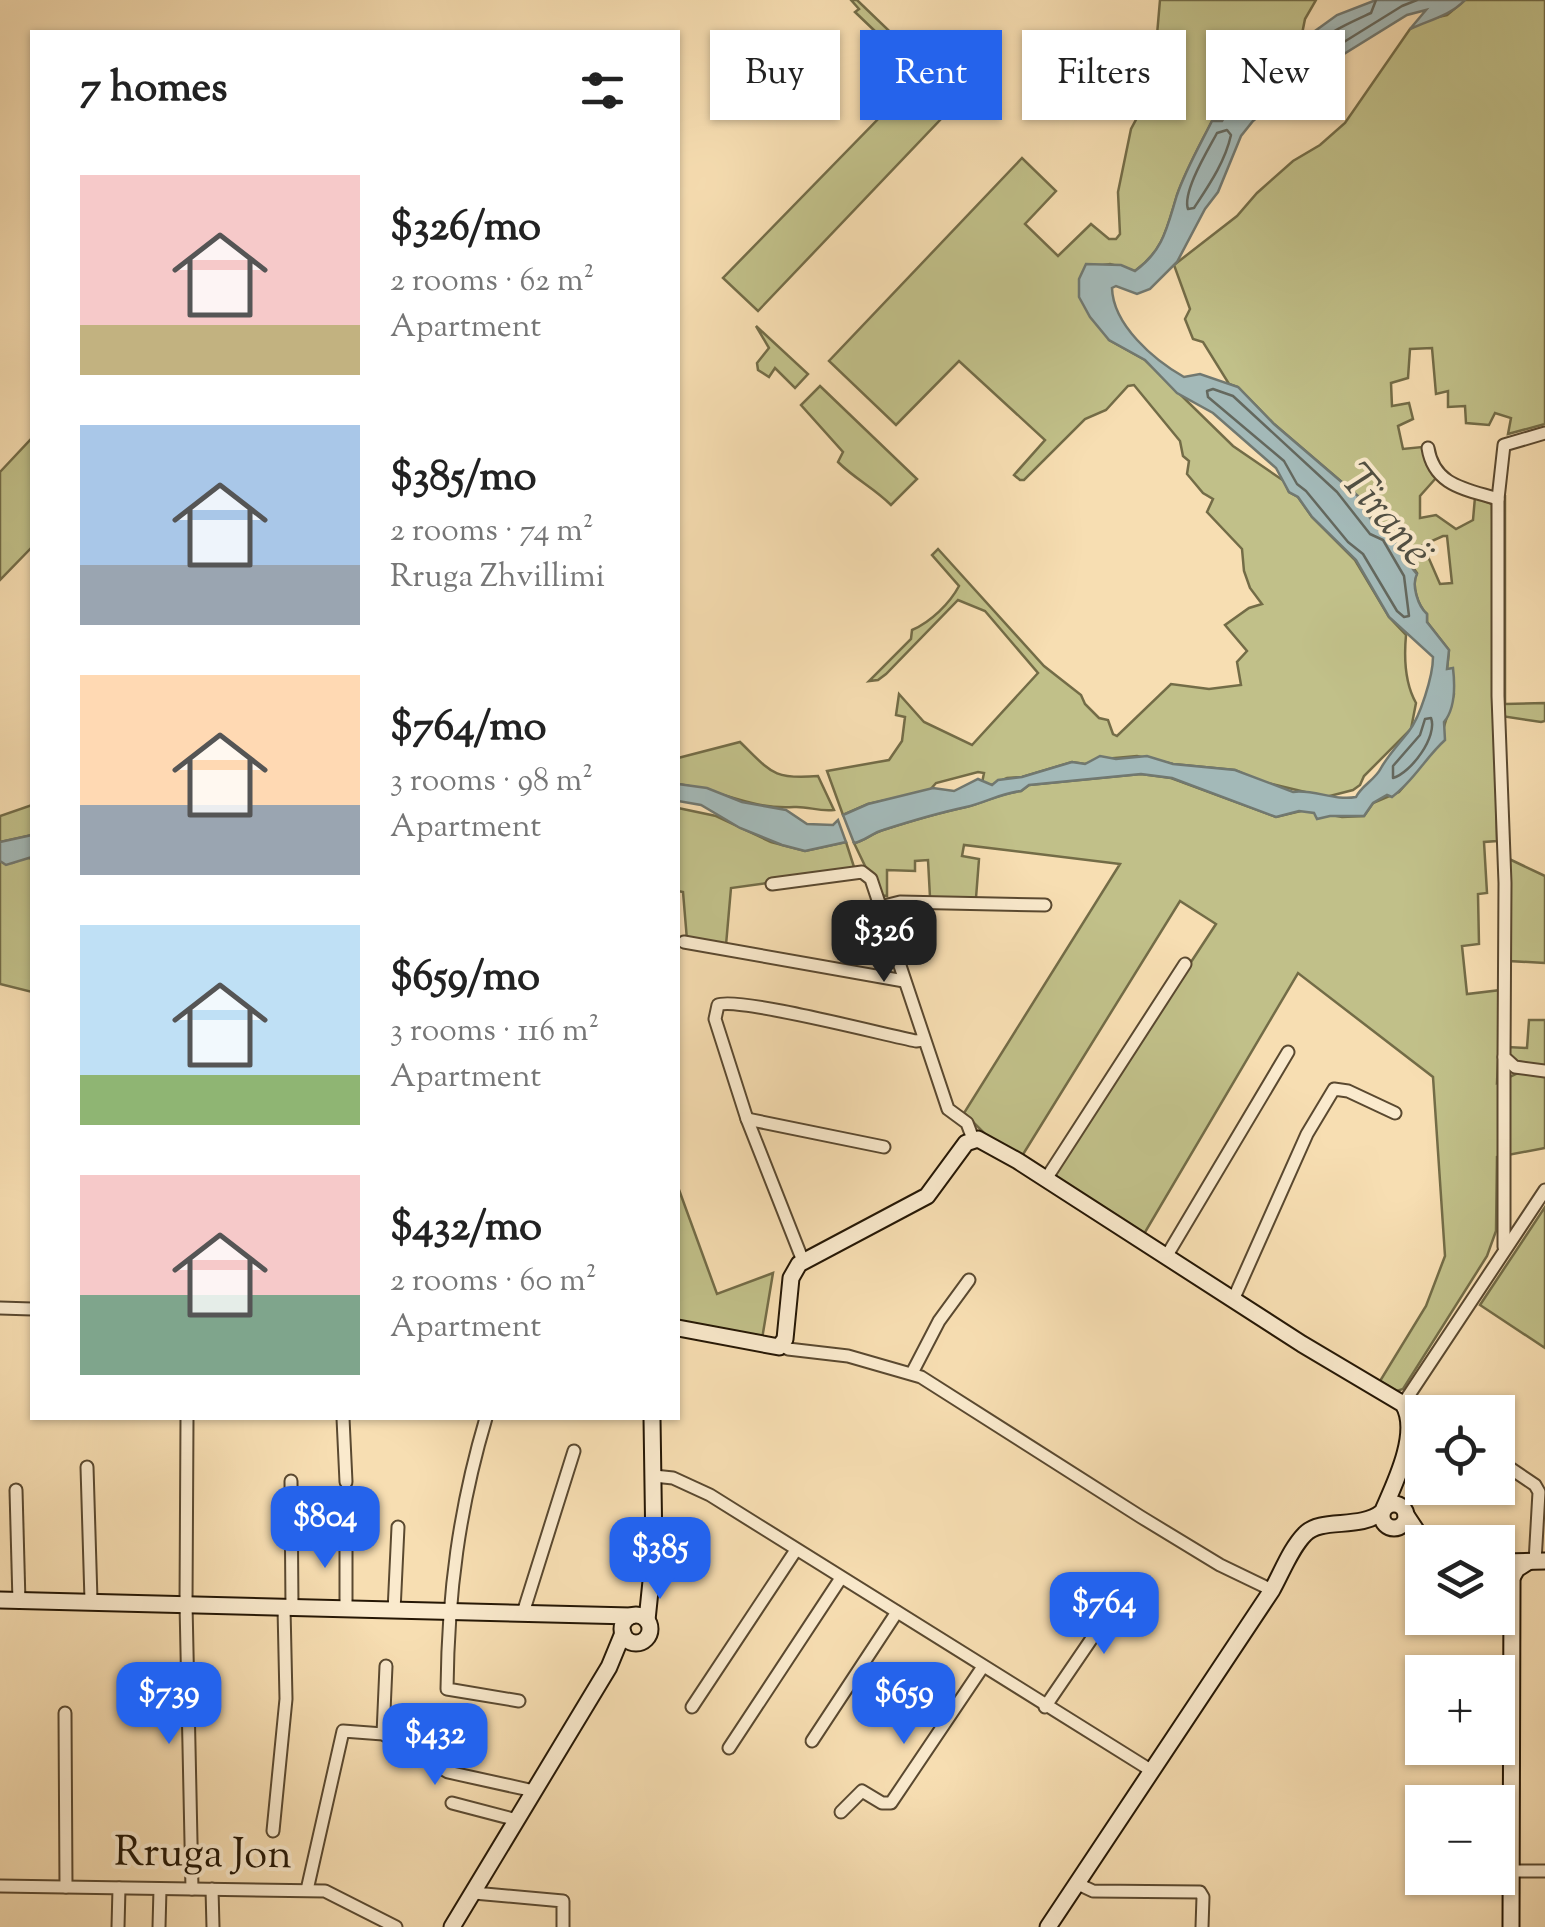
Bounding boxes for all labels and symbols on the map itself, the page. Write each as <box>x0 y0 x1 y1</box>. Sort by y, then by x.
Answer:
water label: Tiranë <box>1322 452 1447 583</box>
pin: $326 <box>825 900 943 985</box>
pin: $804 <box>266 1486 384 1571</box>
pin: $385 <box>601 1517 719 1602</box>
pin: $764 <box>1045 1572 1163 1657</box>
pin: $739 <box>110 1662 228 1747</box>
pin: $659 <box>845 1662 963 1747</box>
pin: $432 <box>376 1703 494 1788</box>
street label: Rruga Jon <box>113 1824 293 1888</box>

